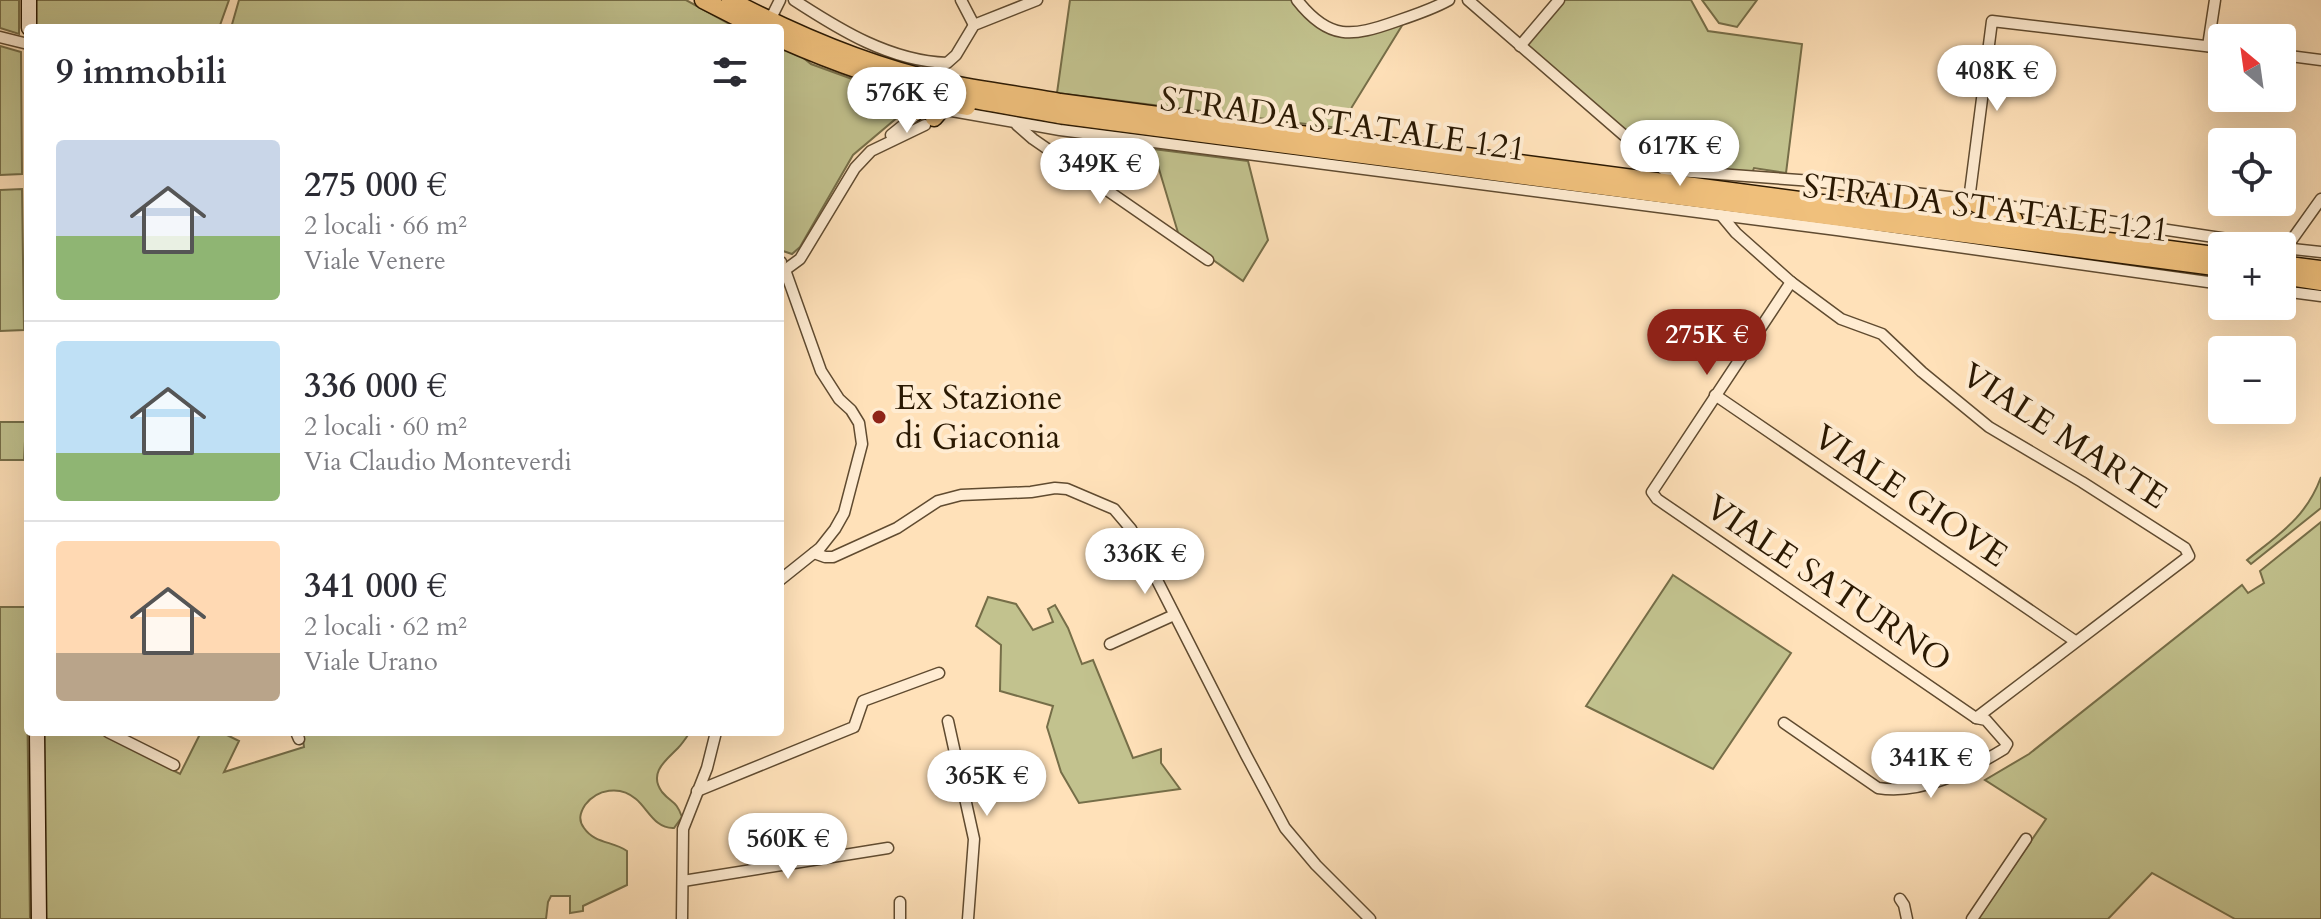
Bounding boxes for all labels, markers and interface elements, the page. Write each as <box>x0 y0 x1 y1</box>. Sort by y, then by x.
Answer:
north arrow <box>2208 24 2296 112</box>
map controls <box>2208 24 2296 424</box>
pin: 408K € <box>1932 45 2062 113</box>
text: 9 immobili <box>56 49 227 95</box>
icon: filters <box>708 50 752 94</box>
text: 408K € <box>1955 53 2039 88</box>
pin: 576K € <box>842 67 972 135</box>
text: 576K € <box>865 75 949 110</box>
street label: STRADA STATALE 121 <box>1157 76 1529 172</box>
pin: 617K € <box>1615 120 1745 188</box>
text: 617K € <box>1638 128 1722 163</box>
button: locate <box>2208 128 2296 216</box>
pin: 349K € <box>1035 138 1165 206</box>
text: 349K € <box>1058 146 1142 181</box>
text: 275 000 € <box>304 162 447 208</box>
street label: STRADA STATALE 121 <box>1800 163 2172 253</box>
icon: home <box>120 172 216 268</box>
text: 2 locali · 66 m² <box>304 208 467 243</box>
button: + <box>2208 232 2296 320</box>
text: Viale Venere <box>304 243 446 278</box>
pin: 275K € <box>1642 309 1772 377</box>
text: 275K € <box>1665 317 1749 352</box>
button: − <box>2208 336 2296 424</box>
street label: VIALE MARTE <box>1952 352 2176 520</box>
text: 336 000 € <box>304 363 447 409</box>
icon: home <box>120 373 216 469</box>
place label: Ex Stazione di Giaconia <box>895 375 1062 460</box>
marker: Ex Stazione di Giaconia <box>870 408 888 426</box>
text: 2 locali · 60 m² <box>304 409 467 444</box>
street label: VIALE GIOVE <box>1804 414 2017 578</box>
text: Via Claudio Monteverdi <box>304 444 572 479</box>
street label: VIALE SATURNO <box>1696 484 1960 683</box>
pin: 336K € <box>1080 528 1210 596</box>
text: 336K € <box>1103 536 1187 571</box>
text: 341 000 € <box>304 563 447 609</box>
icon: home <box>120 573 216 669</box>
text: 2 locali · 62 m² <box>304 609 467 644</box>
text: Viale Urano <box>304 644 438 679</box>
pin: 341K € <box>1866 732 1996 800</box>
text: 341K € <box>1889 740 1973 775</box>
pin: 365K € <box>922 750 1052 818</box>
text: 365K € <box>945 758 1029 793</box>
pin: 560K € <box>723 813 853 881</box>
text: 560K € <box>746 821 830 856</box>

